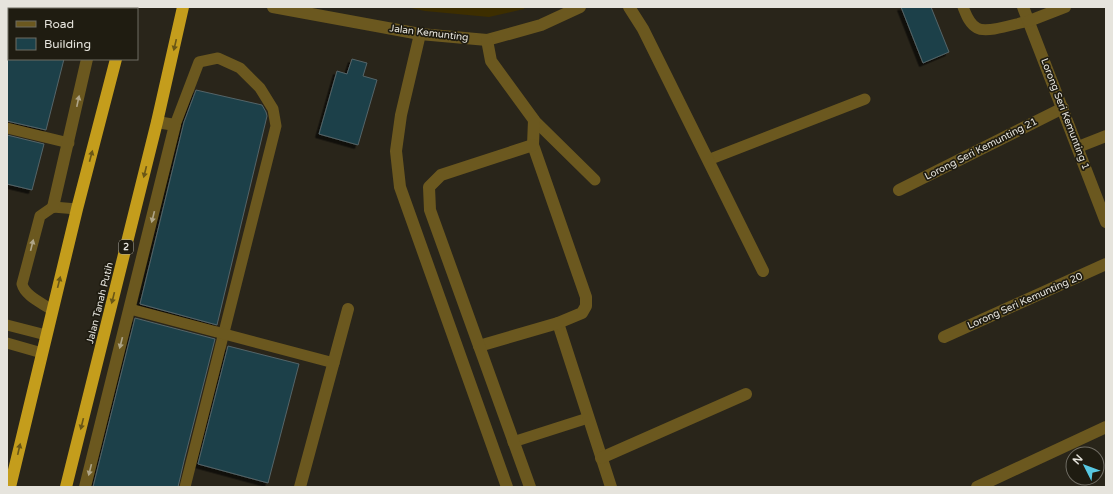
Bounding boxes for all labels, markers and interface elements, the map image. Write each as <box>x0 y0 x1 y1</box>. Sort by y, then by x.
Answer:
legend <box>8 8 138 60</box>
text: Road <box>44 17 74 31</box>
street label: Jalan Kemunting <box>389 22 469 44</box>
text: Building <box>44 37 91 51</box>
one-way arrow <box>171 39 177 51</box>
street label: Lorong Seri Kemunting 1 <box>1038 57 1092 171</box>
one-way arrow <box>76 95 82 107</box>
street label: Lorong Seri Kemunting 21 <box>923 115 1039 183</box>
one-way arrow <box>88 150 94 162</box>
one-way arrow <box>141 165 147 178</box>
one-way arrow <box>149 211 155 224</box>
one-way arrow <box>29 239 35 251</box>
road number: 2 <box>119 240 133 254</box>
street label: Jalan Tanah Putih <box>84 261 116 345</box>
street label: Lorong Seri Kemunting 20 <box>966 270 1084 332</box>
one-way arrow <box>56 276 62 288</box>
one-way arrow <box>110 292 116 304</box>
one-way arrow <box>118 337 124 350</box>
one-way arrow <box>78 418 84 430</box>
one-way arrow <box>16 443 22 455</box>
north arrow <box>1065 446 1105 486</box>
text: N <box>1070 452 1086 467</box>
one-way arrow <box>86 463 92 476</box>

